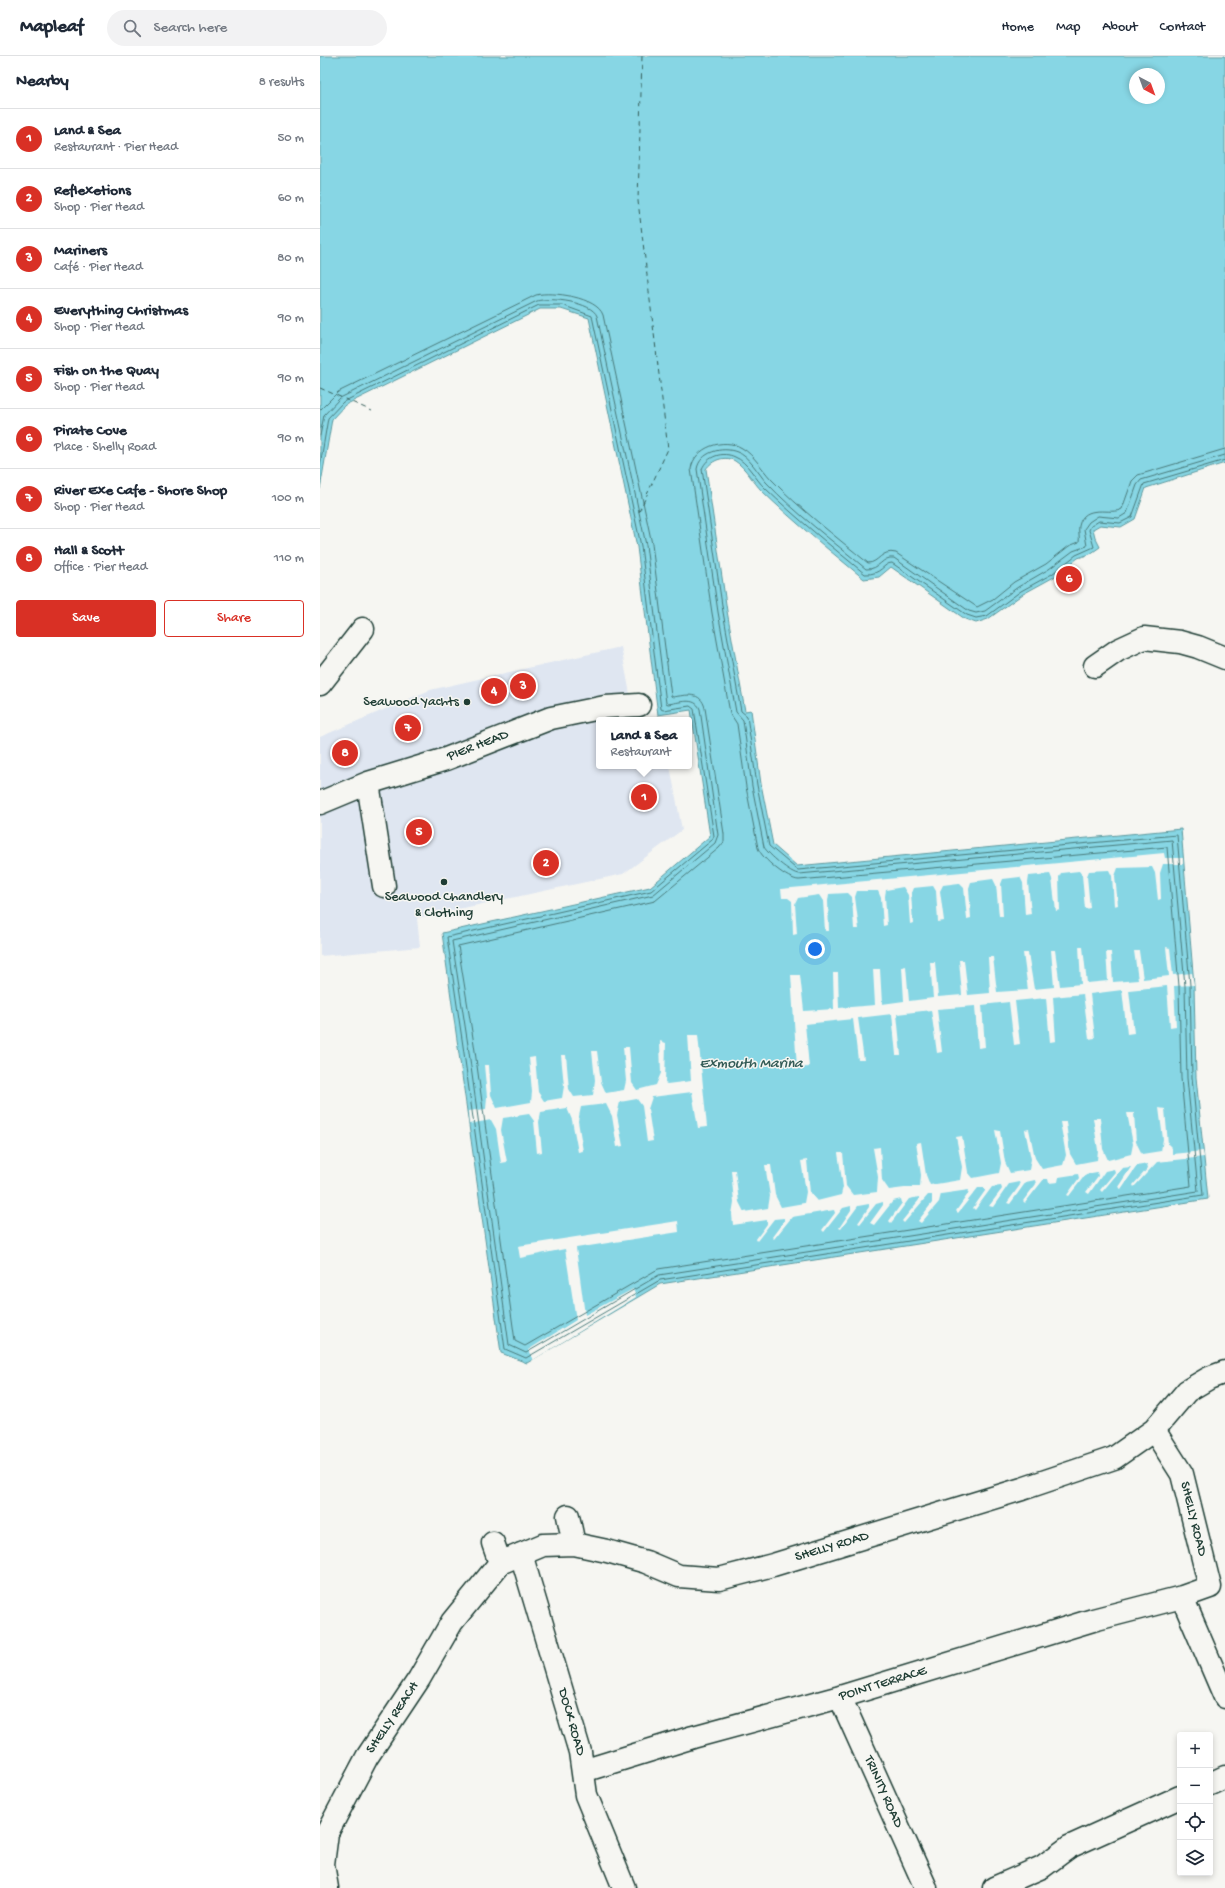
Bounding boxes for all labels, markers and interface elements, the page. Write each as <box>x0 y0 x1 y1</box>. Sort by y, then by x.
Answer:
search box <box>107 10 387 46</box>
text: Mapleaf <box>20 16 83 39</box>
icon: search <box>121 17 143 39</box>
text: Search here <box>153 19 227 37</box>
text: Home <box>1002 19 1034 36</box>
text: Map <box>1056 19 1080 36</box>
text: About <box>1102 19 1138 36</box>
text: Contact <box>1160 19 1205 36</box>
north arrow <box>1129 68 1165 104</box>
text: Nearby <box>16 72 69 92</box>
text: 8 results <box>259 75 304 90</box>
text: Land & Sea <box>54 122 121 140</box>
text: 1 <box>26 131 32 146</box>
text: 50 m <box>277 131 304 146</box>
text: Restaurant · Pier Head <box>54 140 178 155</box>
text: Reflexetions <box>54 182 131 200</box>
text: 2 <box>26 191 32 206</box>
text: 60 m <box>278 191 304 206</box>
text: Shop · Pier Head <box>54 200 144 215</box>
text: Mariners <box>54 242 107 260</box>
text: 3 <box>26 251 32 266</box>
text: 80 m <box>277 251 304 266</box>
text: Café · Pier Head <box>54 260 143 275</box>
text: Everything Christmas <box>54 302 188 320</box>
text: 4 <box>26 311 32 326</box>
text: 90 m <box>278 311 304 326</box>
text: Shop · Pier Head <box>54 320 144 335</box>
text: Fish on the Quay <box>54 362 159 380</box>
text: 5 <box>26 371 32 386</box>
text: 90 m <box>278 371 304 386</box>
text: Shop · Pier Head <box>54 380 144 395</box>
text: Pirate Cove <box>54 422 127 440</box>
text: 6 <box>26 431 32 446</box>
text: 90 m <box>278 431 304 446</box>
text: Place · Shelly Road <box>54 440 156 455</box>
text: River Exe Cafe - Shore Shop <box>54 482 227 500</box>
text: 7 <box>26 491 32 506</box>
text: 100 m <box>272 491 304 506</box>
text: Shop · Pier Head <box>54 500 144 515</box>
text: Hall & Scott <box>54 542 124 560</box>
text: 8 <box>25 551 33 566</box>
text: 110 m <box>274 551 304 566</box>
text: Office · Pier Head <box>54 560 147 575</box>
pin: 6 <box>1056 564 1082 594</box>
button: Save <box>16 600 156 637</box>
button: Share <box>164 600 304 637</box>
pin: 3 <box>510 671 536 701</box>
pin: 4 <box>481 676 507 706</box>
place label: Seawood Yachts <box>363 694 460 711</box>
marker: Seawood Yachts <box>462 697 472 707</box>
pin: 7 <box>395 713 421 743</box>
popup <box>596 717 692 769</box>
street label: PIER HEAD <box>444 726 512 766</box>
text: Land & Sea <box>611 727 677 745</box>
pin: 8 <box>332 738 358 768</box>
text: Restaurant <box>611 745 671 760</box>
pin: 1 <box>631 782 657 812</box>
pin: 5 <box>406 817 432 847</box>
pin: 2 <box>533 848 559 878</box>
marker: Seawood Chandlery & Clothing <box>439 877 449 887</box>
place label: Seawood Chandlery & Clothing <box>385 889 503 922</box>
your location <box>805 939 825 959</box>
water label: Exmouth Marina <box>699 1055 804 1073</box>
street label: SHELLY ROAD <box>1176 1480 1211 1559</box>
street label: SHELLY ROAD <box>793 1527 872 1566</box>
street label: POINT TERRACE <box>836 1662 930 1706</box>
street label: SHELLY REACH <box>363 1678 424 1757</box>
street label: DOCK ROAD <box>553 1685 589 1758</box>
map controls <box>1177 1732 1213 1876</box>
button: + <box>1177 1732 1213 1768</box>
street label: TRINITY ROAD <box>859 1752 907 1831</box>
button: − <box>1177 1768 1213 1804</box>
button: locate <box>1177 1804 1213 1840</box>
button: layers <box>1177 1840 1213 1876</box>

